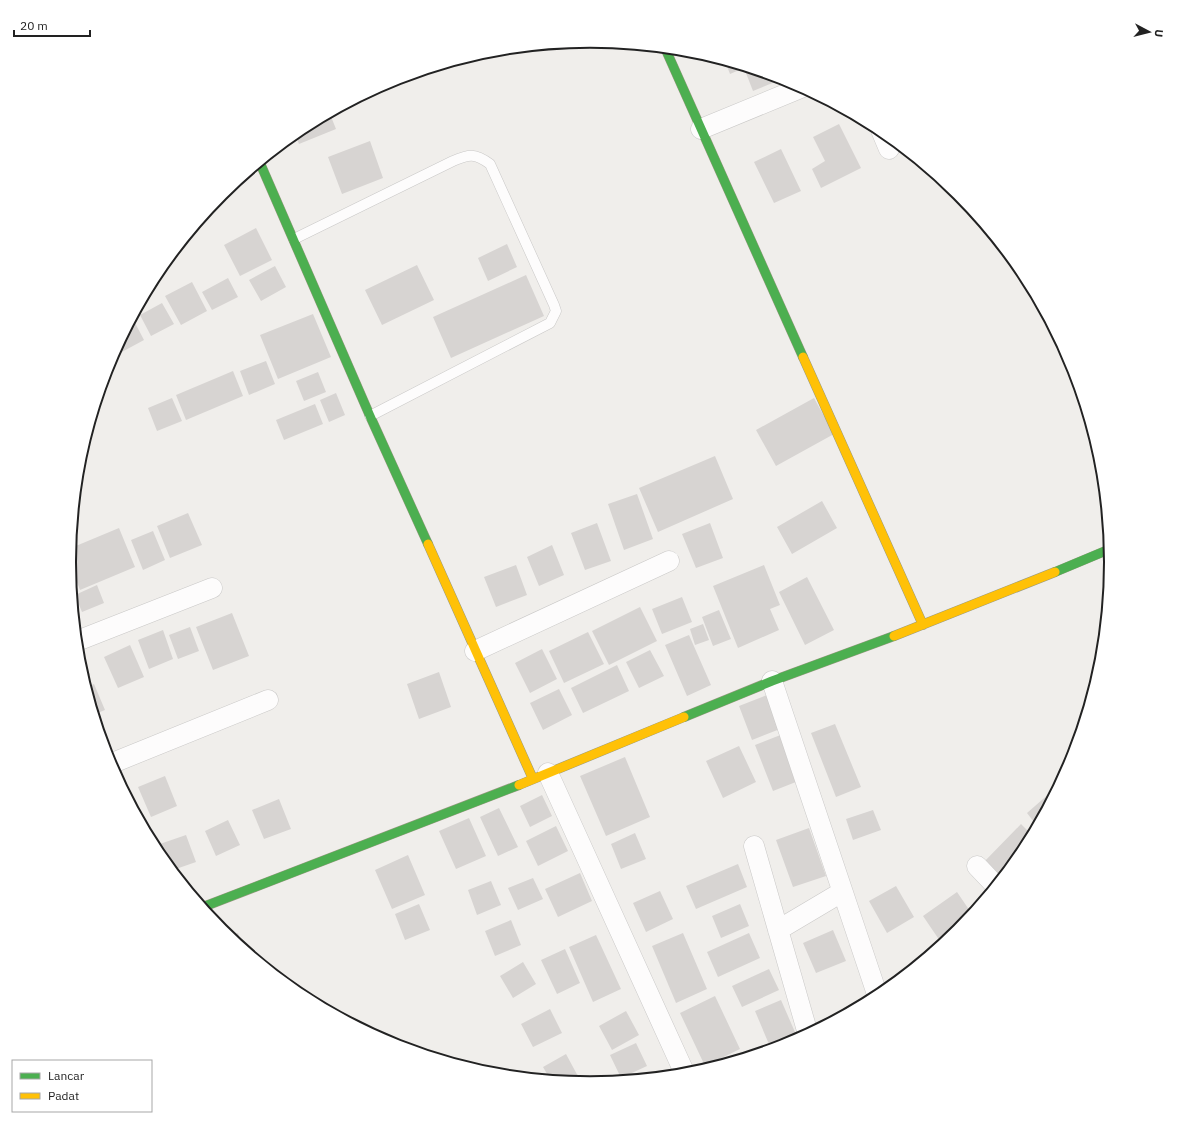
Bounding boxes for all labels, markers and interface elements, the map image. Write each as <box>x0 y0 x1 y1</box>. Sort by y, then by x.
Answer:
scale bar <box>14 12 90 38</box>
north arrow <box>1129 12 1169 52</box>
text: 20 m <box>20 18 48 33</box>
text: U <box>1152 29 1166 38</box>
legend <box>12 1060 152 1112</box>
text: Lancar <box>48 1068 85 1083</box>
text: Padat <box>48 1088 79 1103</box>

